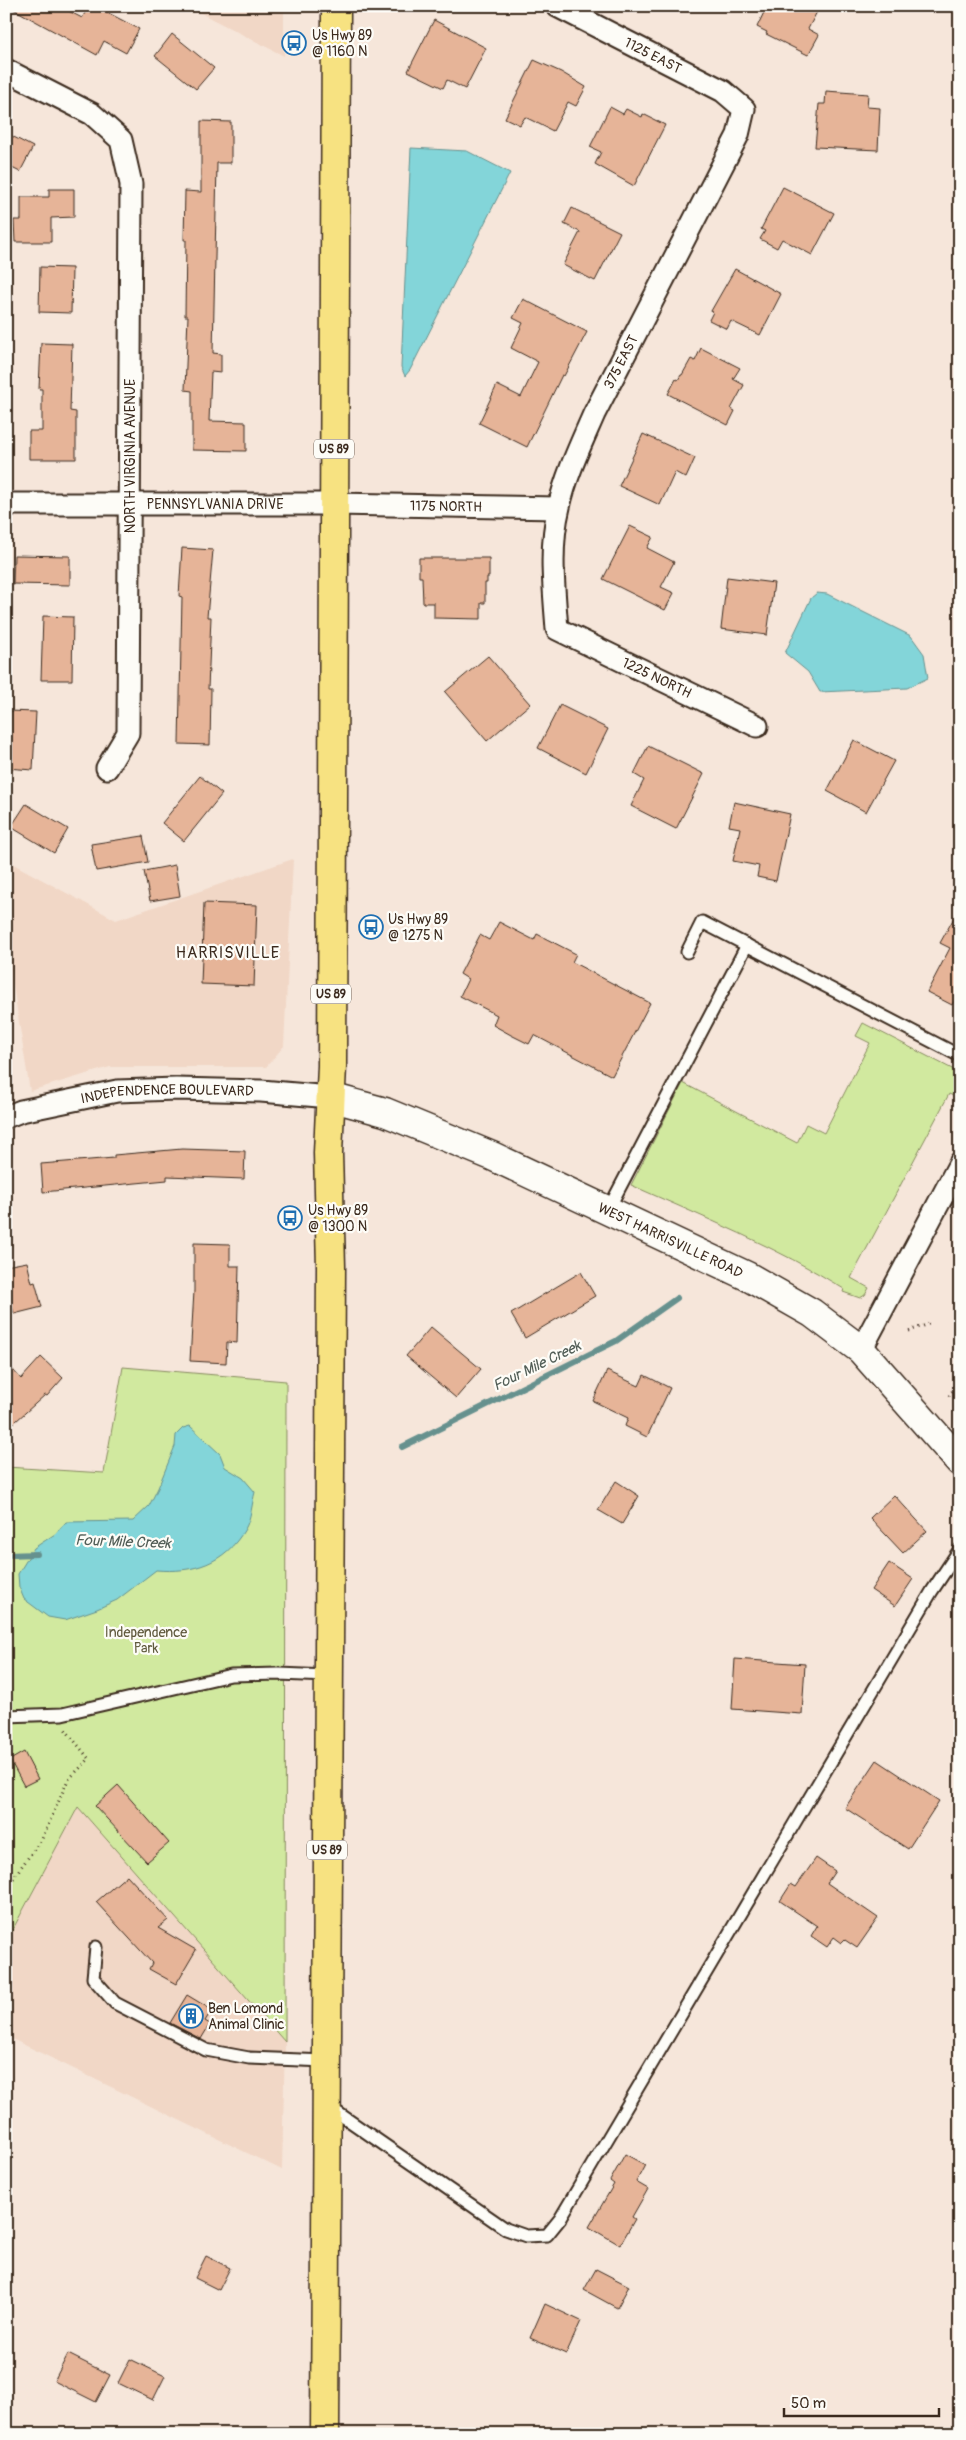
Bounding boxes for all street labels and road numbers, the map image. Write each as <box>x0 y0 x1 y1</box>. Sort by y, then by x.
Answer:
street label: 1125 EAST <box>622 34 685 77</box>
street label: 375 EAST <box>600 332 642 392</box>
street label: NORTH VIRGINIA AVENUE <box>122 379 139 533</box>
road number: US 89 <box>314 439 354 458</box>
street label: PENNSYLVANIA DRIVE <box>147 496 283 513</box>
street label: 1175 NORTH <box>410 497 482 515</box>
street label: 1225 NORTH <box>620 653 694 702</box>
road number: US 89 <box>311 984 351 1004</box>
street label: INDEPENDENCE BOULEVARD <box>79 1081 254 1107</box>
street label: WEST HARRISVILLE ROAD <box>595 1199 746 1281</box>
road number: US 89 <box>307 1840 347 1860</box>

